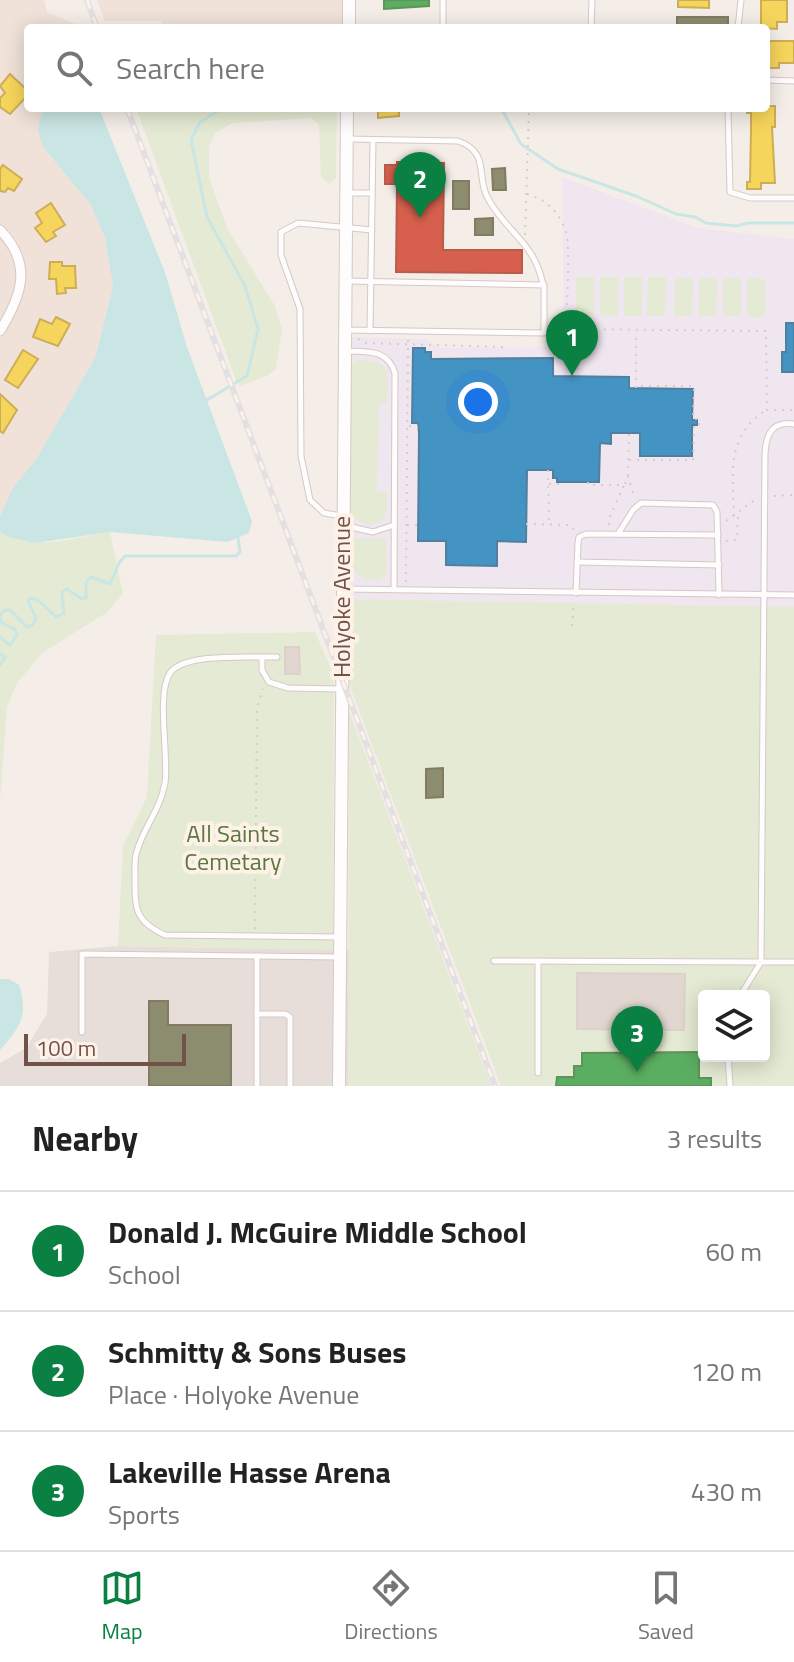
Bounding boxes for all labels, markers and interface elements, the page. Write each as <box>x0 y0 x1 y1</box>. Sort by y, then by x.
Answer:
search box <box>24 24 770 112</box>
text: Search here <box>116 45 265 91</box>
icon: search <box>52 46 96 90</box>
pin: 2 <box>394 152 446 218</box>
pin: 1 <box>546 310 598 376</box>
your location <box>458 382 498 422</box>
street label: Holyoke Avenue <box>323 516 359 678</box>
park label: All Saints Cemetary <box>184 815 282 879</box>
map controls <box>698 990 770 1062</box>
button: layers <box>698 990 770 1062</box>
pin: 3 <box>611 1006 663 1072</box>
scale bar <box>24 1030 186 1066</box>
text: 100 m <box>36 1031 96 1065</box>
text: Nearby <box>32 1112 138 1164</box>
text: 3 results <box>667 1119 762 1158</box>
text: Donald J. McGuire Middle School <box>108 1209 527 1255</box>
text: 1 <box>51 1232 65 1271</box>
text: 60 m <box>705 1232 762 1271</box>
text: School <box>108 1255 181 1294</box>
text: Schmitty & Sons Buses <box>108 1329 406 1375</box>
text: 2 <box>51 1352 65 1391</box>
text: 120 m <box>691 1352 762 1391</box>
text: Place · Holyoke Avenue <box>108 1375 359 1414</box>
text: Lakeville Hasse Arena <box>108 1449 391 1495</box>
text: 3 <box>51 1472 65 1511</box>
text: 430 m <box>691 1472 762 1511</box>
text: Sports <box>108 1495 180 1534</box>
tab: Map <box>100 1566 144 1648</box>
tab: Directions <box>344 1566 438 1648</box>
tab: Saved <box>638 1566 694 1648</box>

